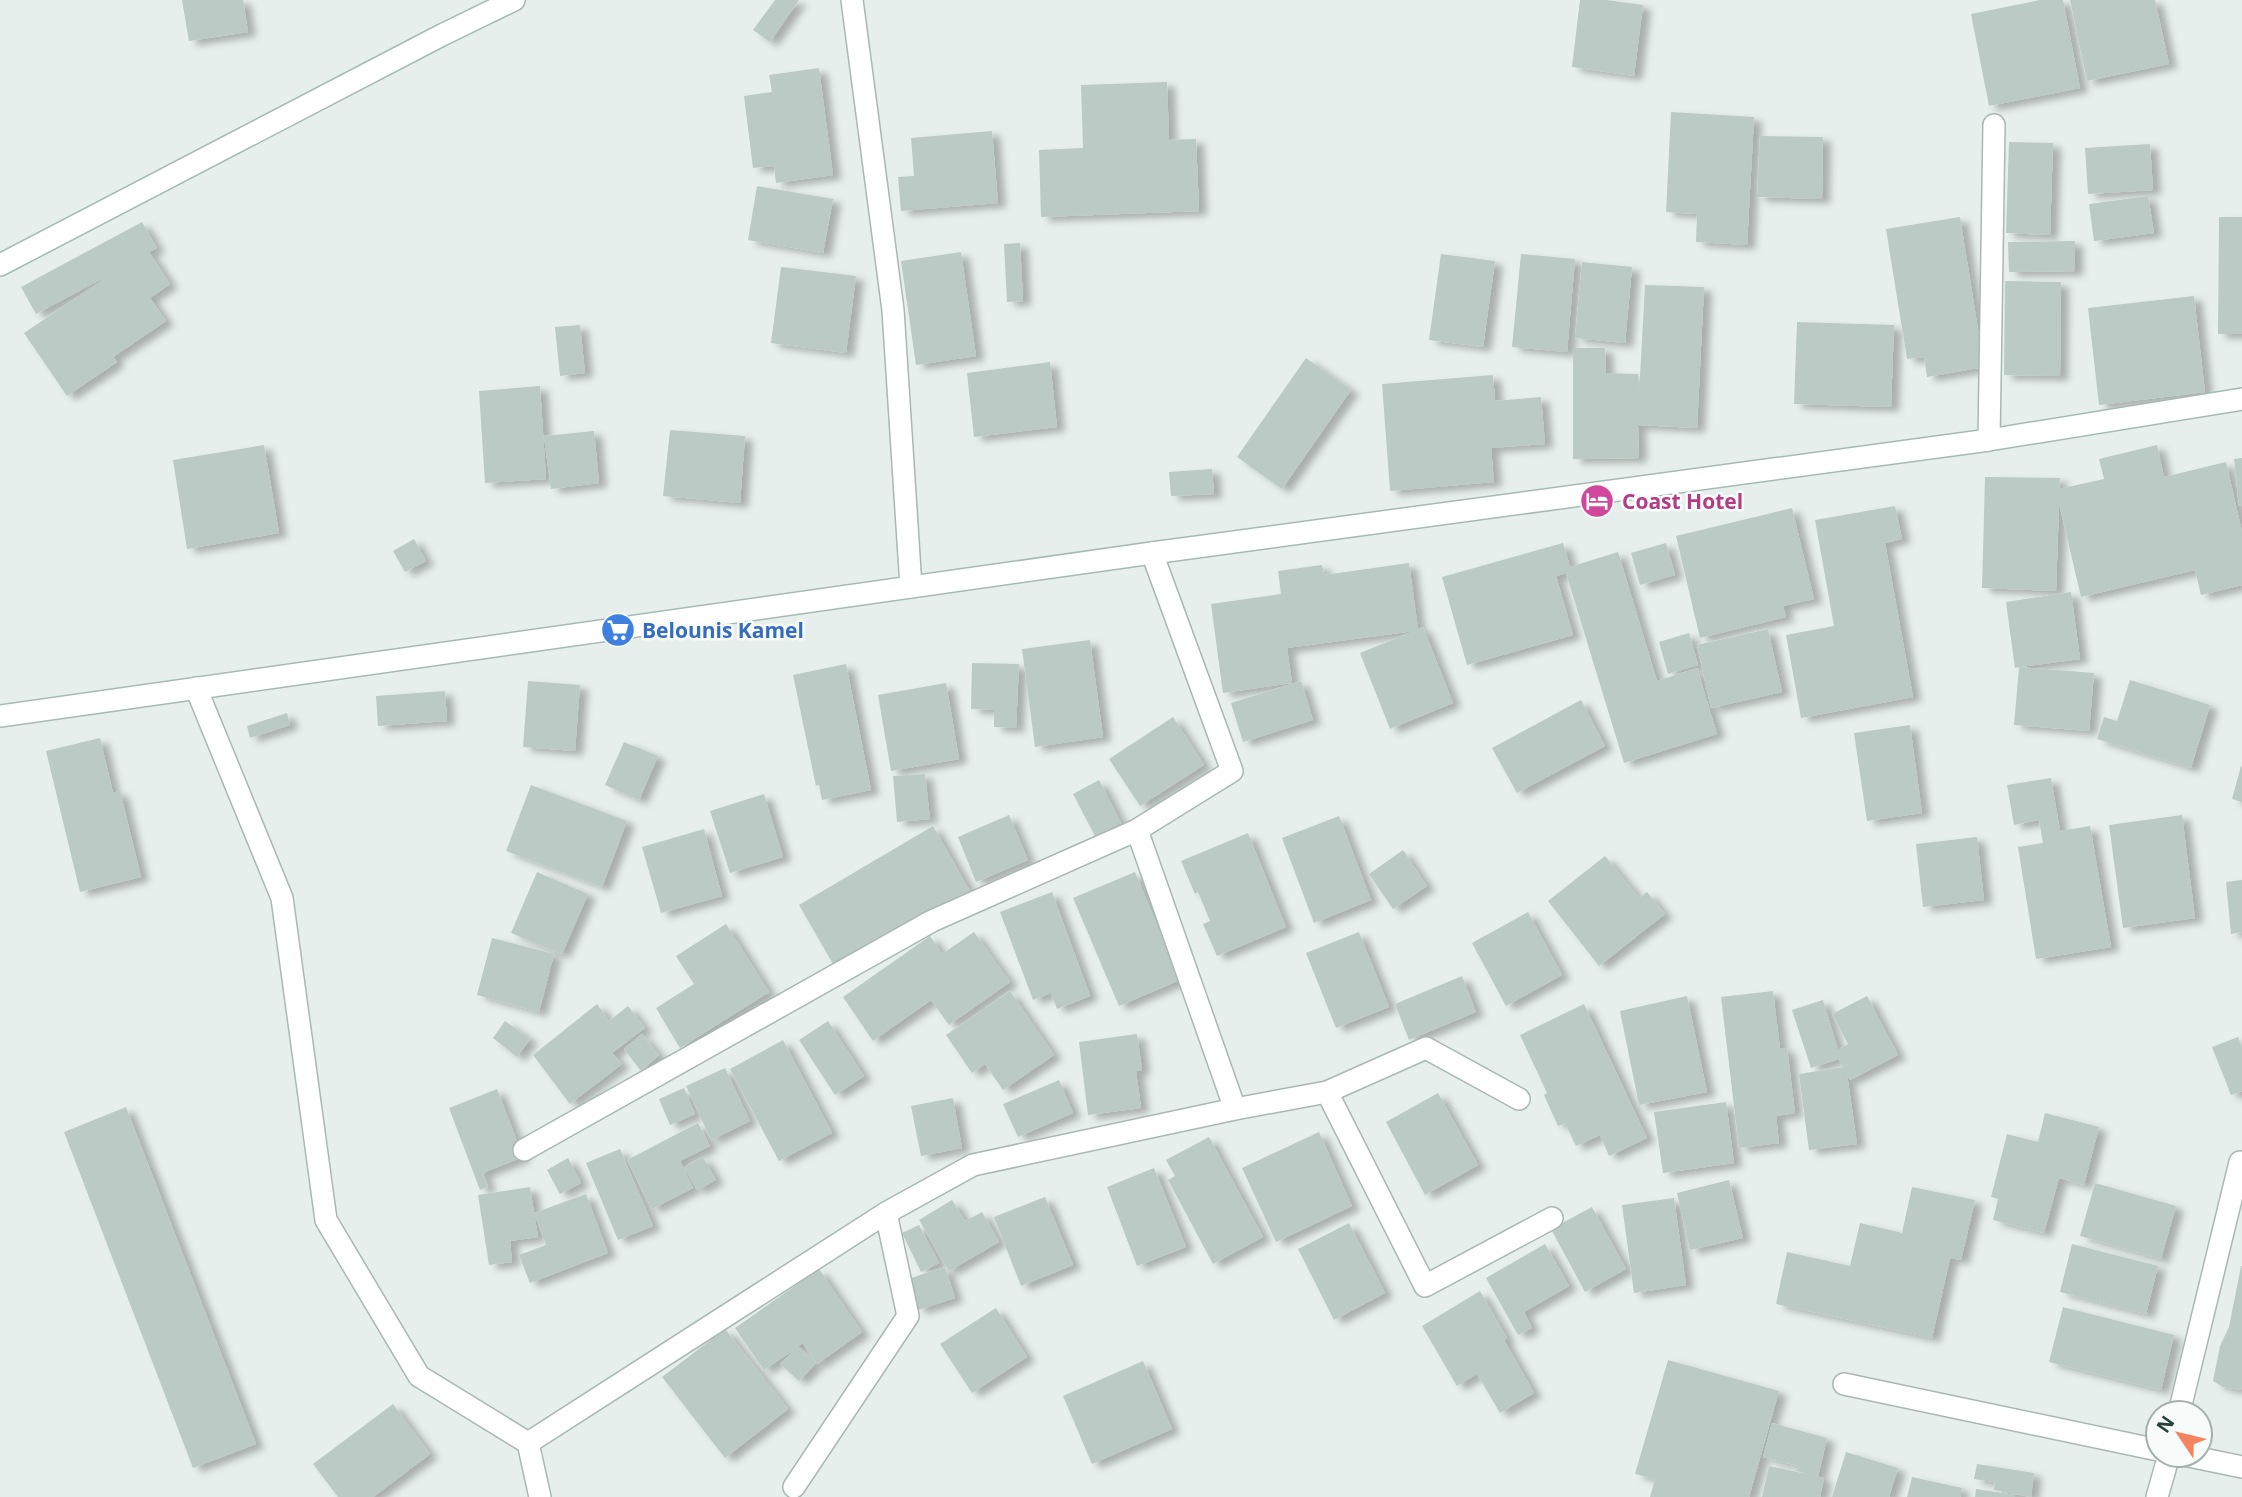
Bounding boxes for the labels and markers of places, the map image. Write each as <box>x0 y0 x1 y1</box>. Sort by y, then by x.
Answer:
hotel icon: Coast Hotel <box>1578 482 1616 520</box>
place label: Coast Hotel <box>1622 487 1743 515</box>
supermarket icon: Belounis Kamel <box>599 611 637 649</box>
place label: Belounis Kamel <box>642 616 804 644</box>

